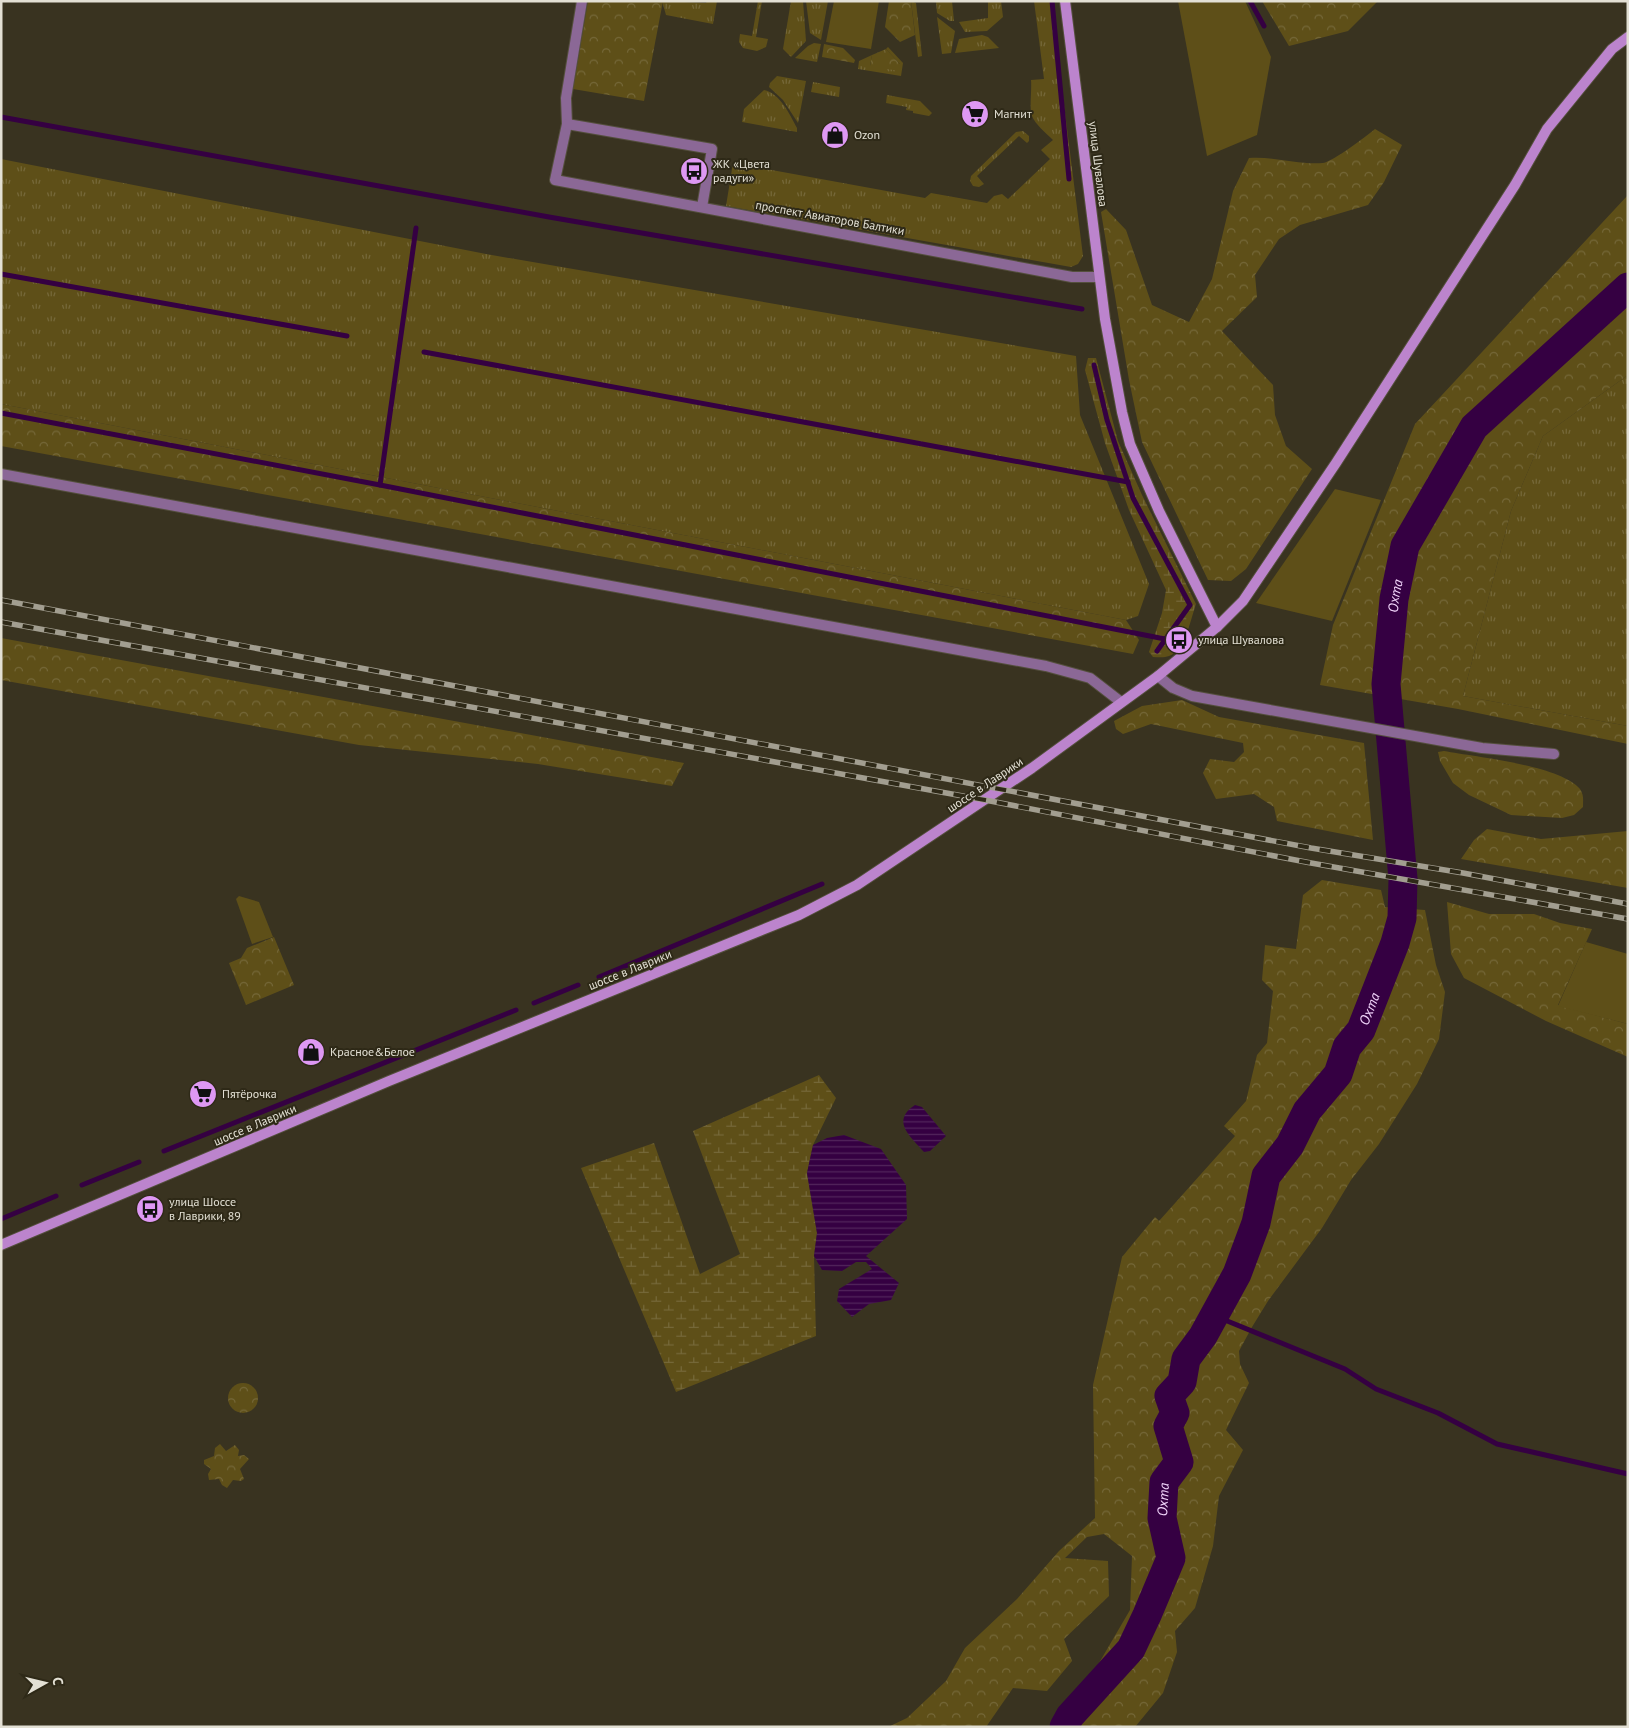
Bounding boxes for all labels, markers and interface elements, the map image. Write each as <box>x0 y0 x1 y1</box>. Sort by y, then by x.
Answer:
supermarket icon: Магнит <box>960 99 990 129</box>
place label: Магнит <box>994 106 1032 121</box>
shop icon: Ozon <box>820 120 850 150</box>
street label: улица Шувалова <box>1086 120 1111 208</box>
place label: Ozon <box>854 127 880 142</box>
bus stop icon: ЖК «Цвета радуги» <box>679 156 709 186</box>
place label: ЖК «Цвета радуги» <box>712 156 770 185</box>
street label: проспект Авиаторов Балтики <box>754 197 906 238</box>
water label: Охта <box>1384 577 1407 613</box>
bus stop icon: улица Шувалова <box>1164 625 1194 655</box>
place label: улица Шувалова <box>1198 632 1284 647</box>
street label: шоссе в Лаврики <box>944 754 1026 816</box>
street label: шоссе в Лаврики <box>586 946 674 993</box>
water label: Охта <box>1355 990 1384 1028</box>
shop icon: Красное&Белое <box>296 1037 326 1067</box>
place label: Красное&Белое <box>330 1044 415 1059</box>
supermarket icon: Пятёрочка <box>188 1079 218 1109</box>
place label: Пятёрочка <box>222 1086 277 1101</box>
street label: шоссе в Лаврики <box>211 1100 299 1149</box>
bus stop icon: улица Шоссе в Лаврики, 89 <box>135 1194 165 1224</box>
place label: улица Шоссе в Лаврики, 89 <box>169 1194 241 1223</box>
water label: Охта <box>1153 1482 1173 1517</box>
north arrow <box>20 1658 70 1708</box>
text: С <box>48 1676 67 1686</box>

